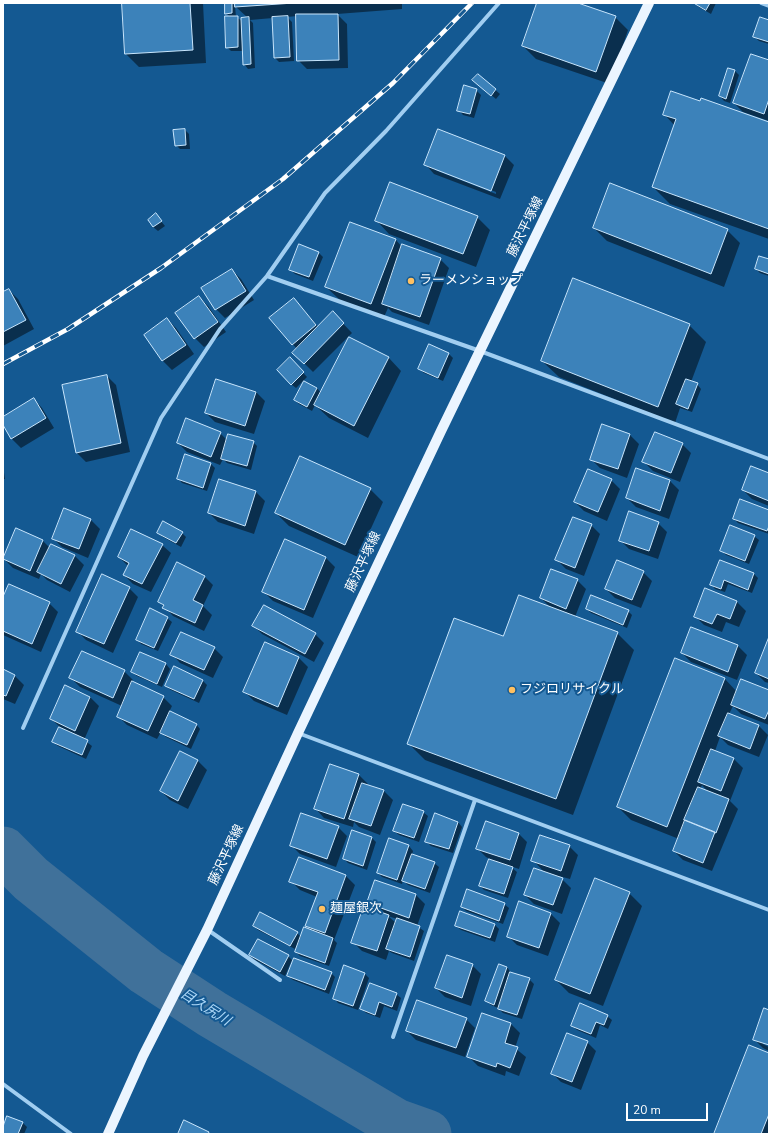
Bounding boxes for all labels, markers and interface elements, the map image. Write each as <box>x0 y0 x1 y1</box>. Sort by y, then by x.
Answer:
street label: 藤沢平塚線 <box>505 194 547 260</box>
place label: ラーメンショップ <box>419 273 523 289</box>
marker: ラーメンショップ <box>406 276 416 286</box>
street label: 藤沢平塚線 <box>343 529 385 595</box>
place label: フジロリサイクル <box>520 682 624 698</box>
marker: フジロリサイクル <box>507 685 517 695</box>
street label: 藤沢平塚線 <box>206 822 248 888</box>
place label: 麺屋銀次 <box>330 901 382 917</box>
marker: 麺屋銀次 <box>317 904 327 914</box>
water label: 目久尻川 <box>177 986 233 1030</box>
scale bar <box>628 1095 710 1121</box>
text: 20 m <box>633 1102 661 1118</box>

